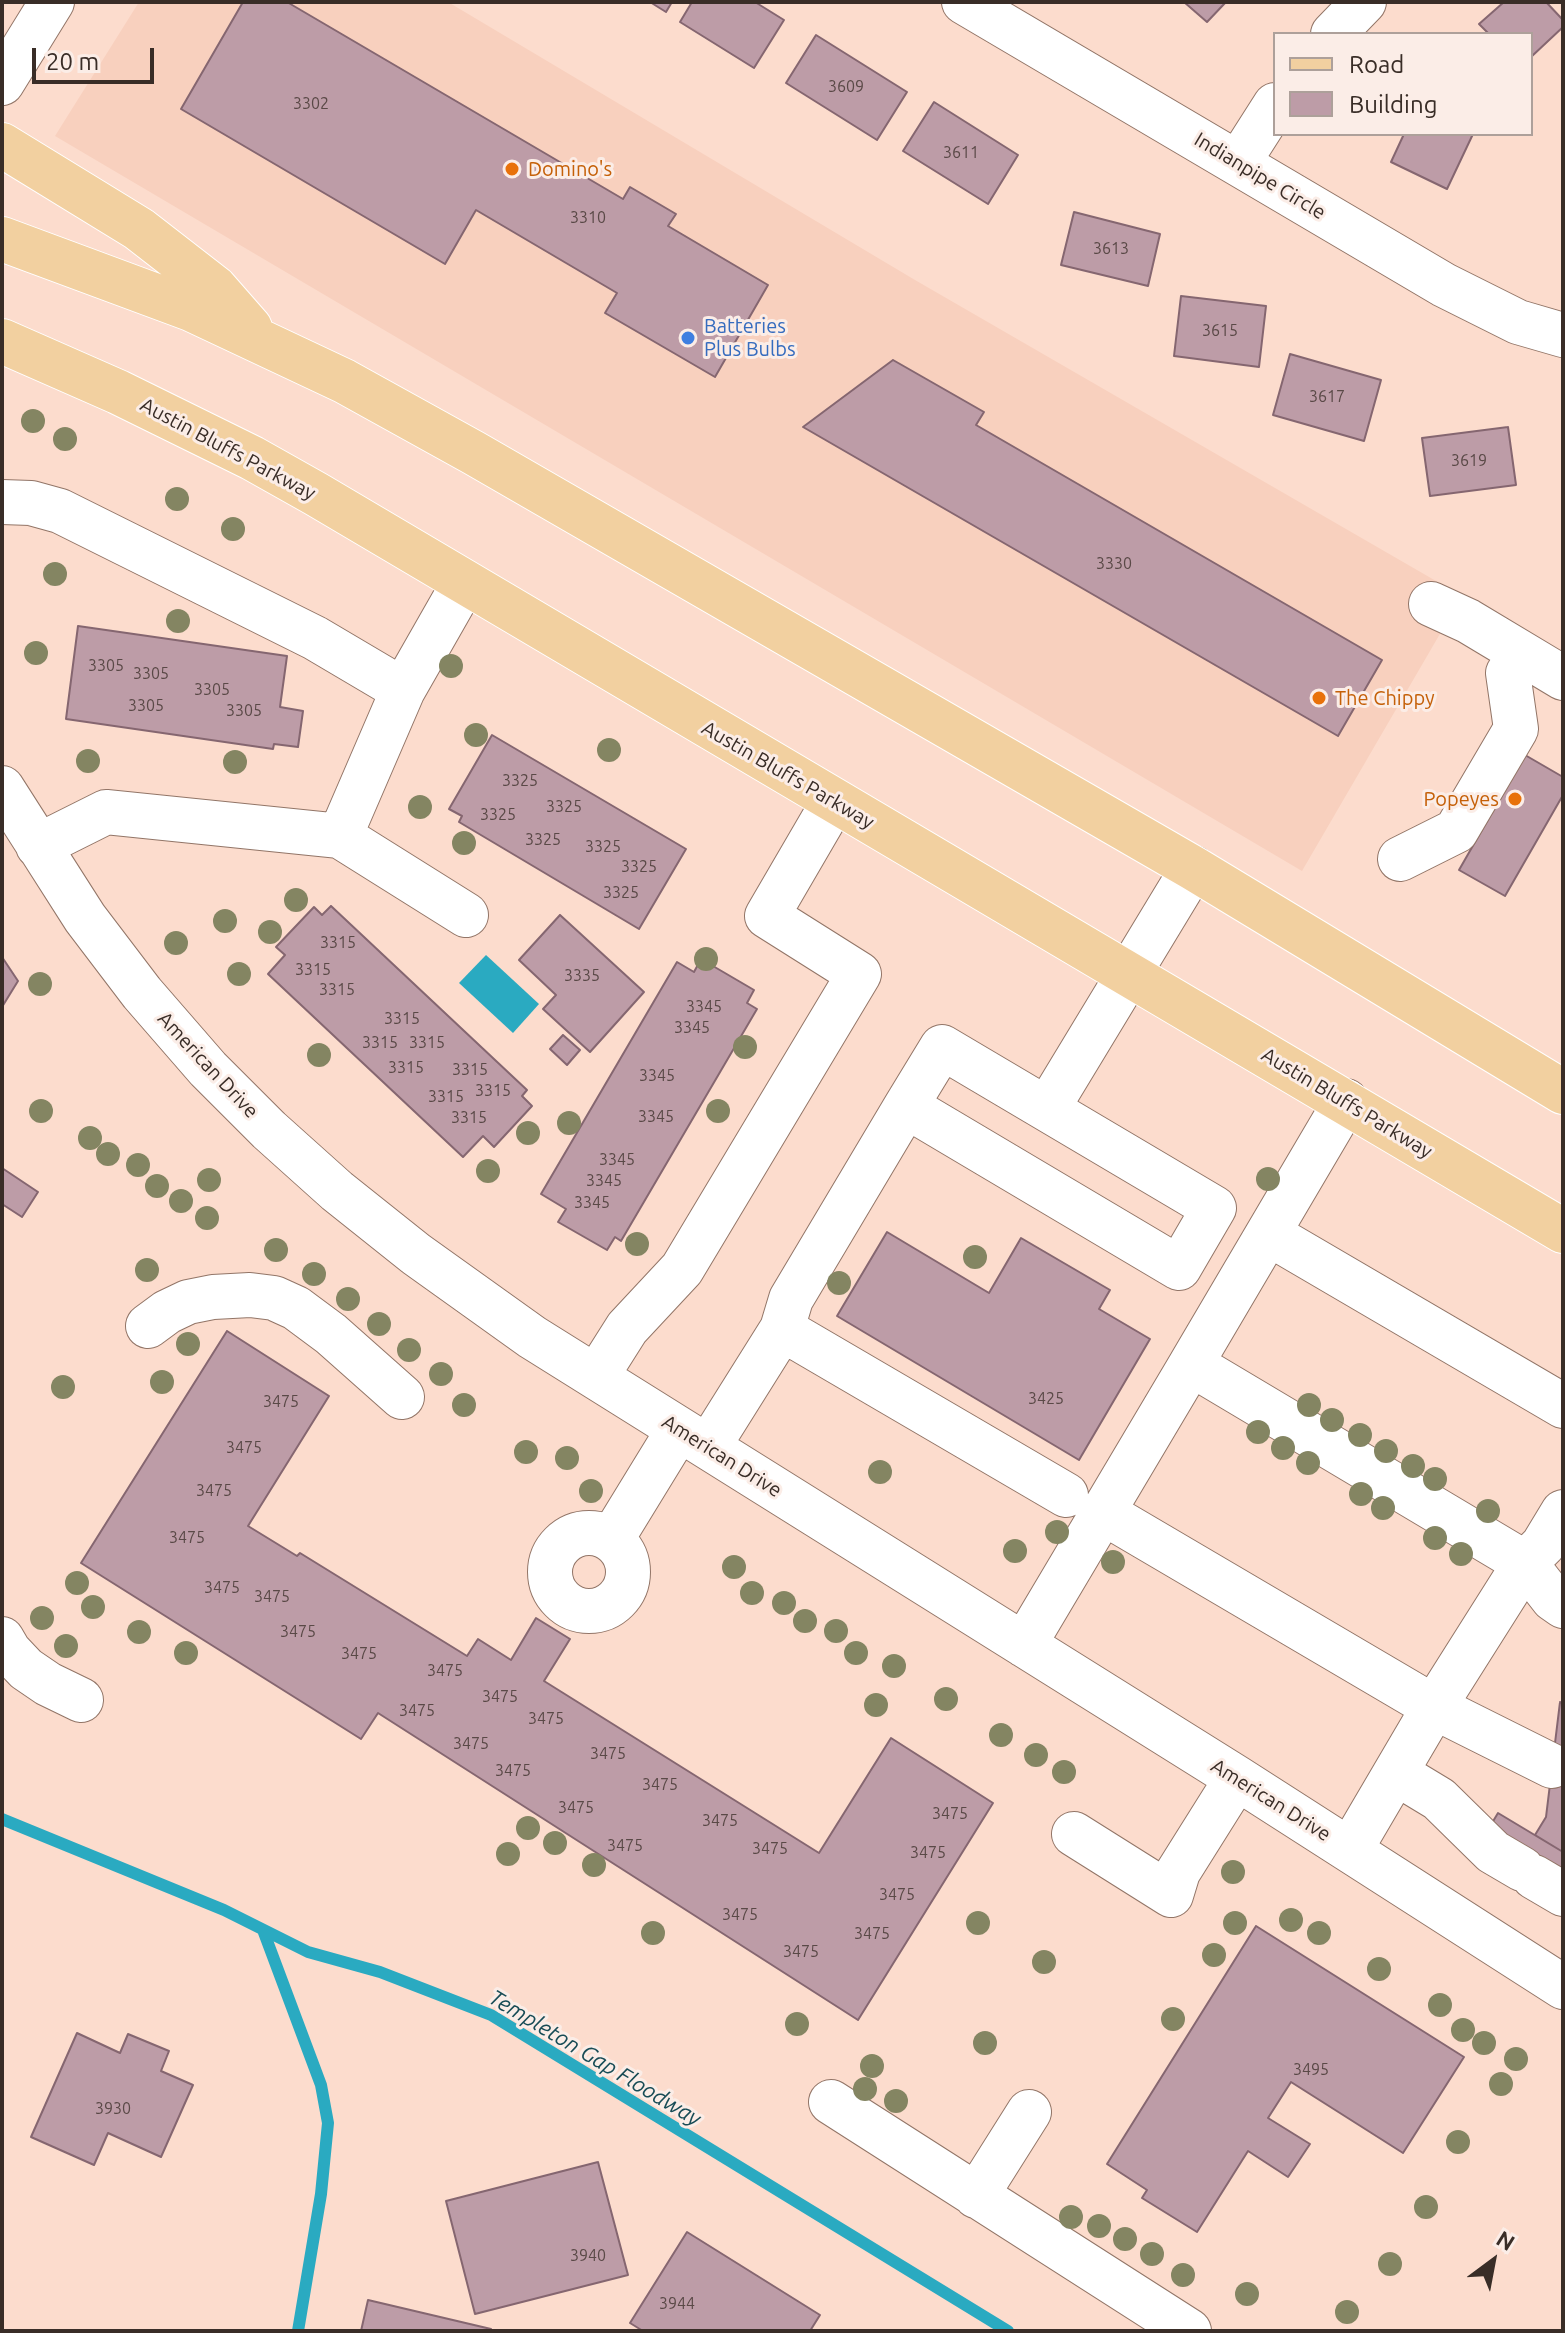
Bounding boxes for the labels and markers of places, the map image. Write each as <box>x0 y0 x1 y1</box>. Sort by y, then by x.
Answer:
place label: Domino's <box>528 157 612 181</box>
marker: Domino's <box>503 160 521 178</box>
place label: Batteries Plus Bulbs <box>704 314 796 361</box>
marker: Batteries Plus Bulbs <box>679 329 697 347</box>
place label: The Chippy <box>1335 686 1435 710</box>
marker: The Chippy <box>1310 689 1328 707</box>
place label: Popeyes <box>1424 787 1499 811</box>
marker: Popeyes <box>1506 790 1524 808</box>

